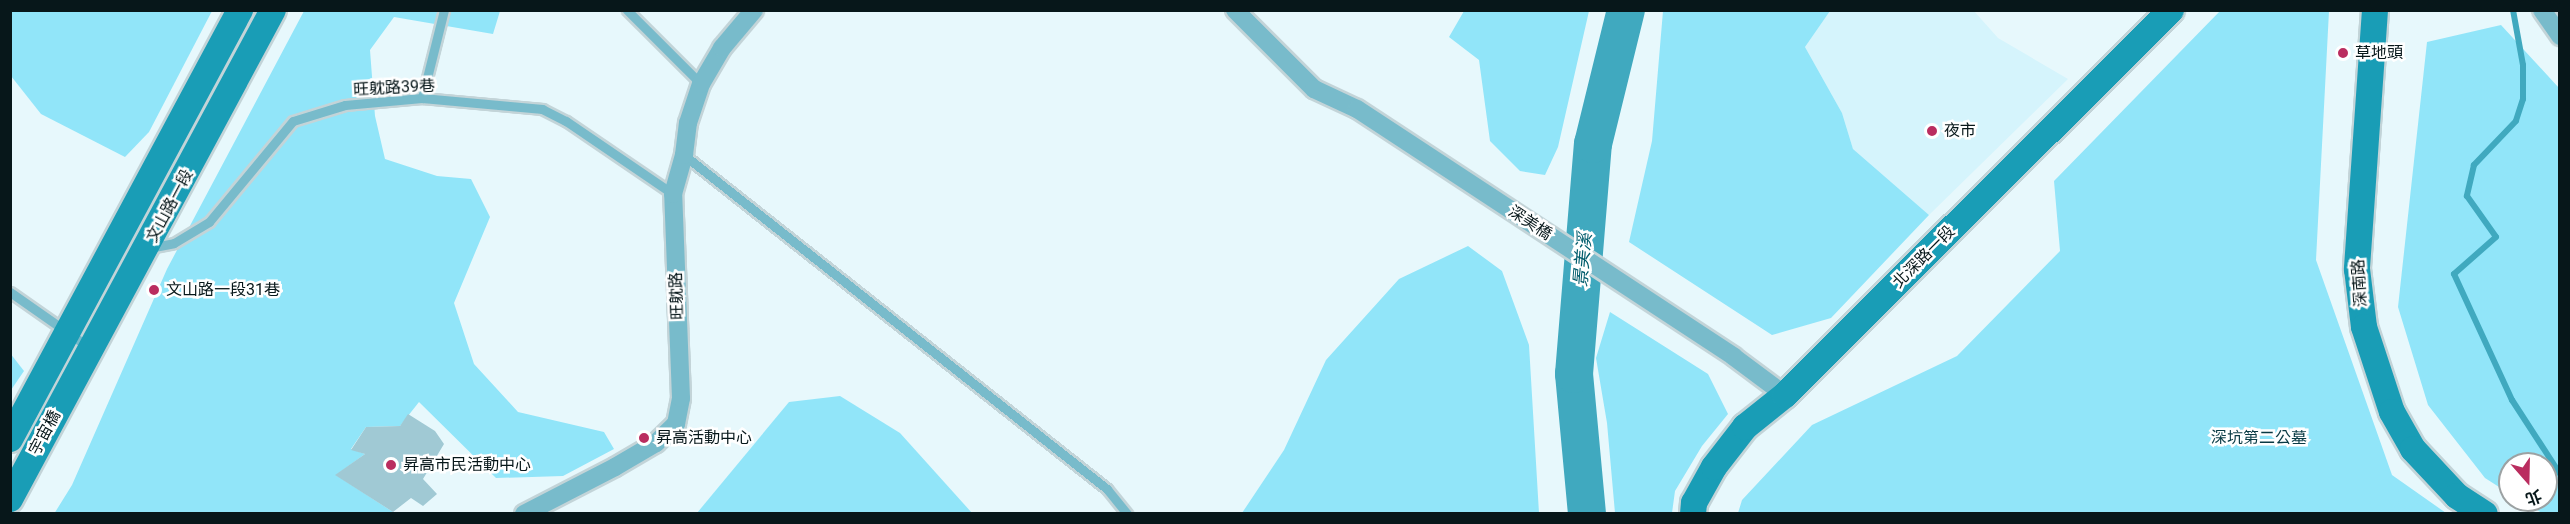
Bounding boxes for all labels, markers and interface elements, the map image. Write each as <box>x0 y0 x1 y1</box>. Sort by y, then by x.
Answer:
place label: 草地頭 <box>2355 43 2403 63</box>
marker: 草地頭 <box>2336 46 2350 60</box>
street label: 旺躭路39巷 <box>353 76 435 100</box>
place label: 夜市 <box>1944 121 1976 141</box>
marker: 夜市 <box>1925 124 1939 138</box>
street label: 文山路一段 <box>143 166 197 246</box>
street label: 深美橋 <box>1505 202 1555 244</box>
street label: 北深路一段 <box>1889 222 1959 292</box>
water label: 景美溪 <box>1570 232 1596 288</box>
street label: 深南路 <box>2349 258 2371 308</box>
street label: 旺躭路 <box>667 272 687 320</box>
place label: 文山路一段31巷 <box>166 280 280 300</box>
marker: 文山路一段31巷 <box>147 283 161 297</box>
street label: 宇宙橋 <box>25 407 65 459</box>
place label: 昇高活動中心 <box>656 428 752 448</box>
park label: 深坑第二公墓 <box>2211 428 2307 448</box>
marker: 昇高活動中心 <box>637 431 651 445</box>
north arrow <box>2498 452 2558 512</box>
place label: 昇高市民活動中心 <box>403 455 531 475</box>
marker: 昇高市民活動中心 <box>384 458 398 472</box>
text: 北 <box>2523 486 2544 509</box>

